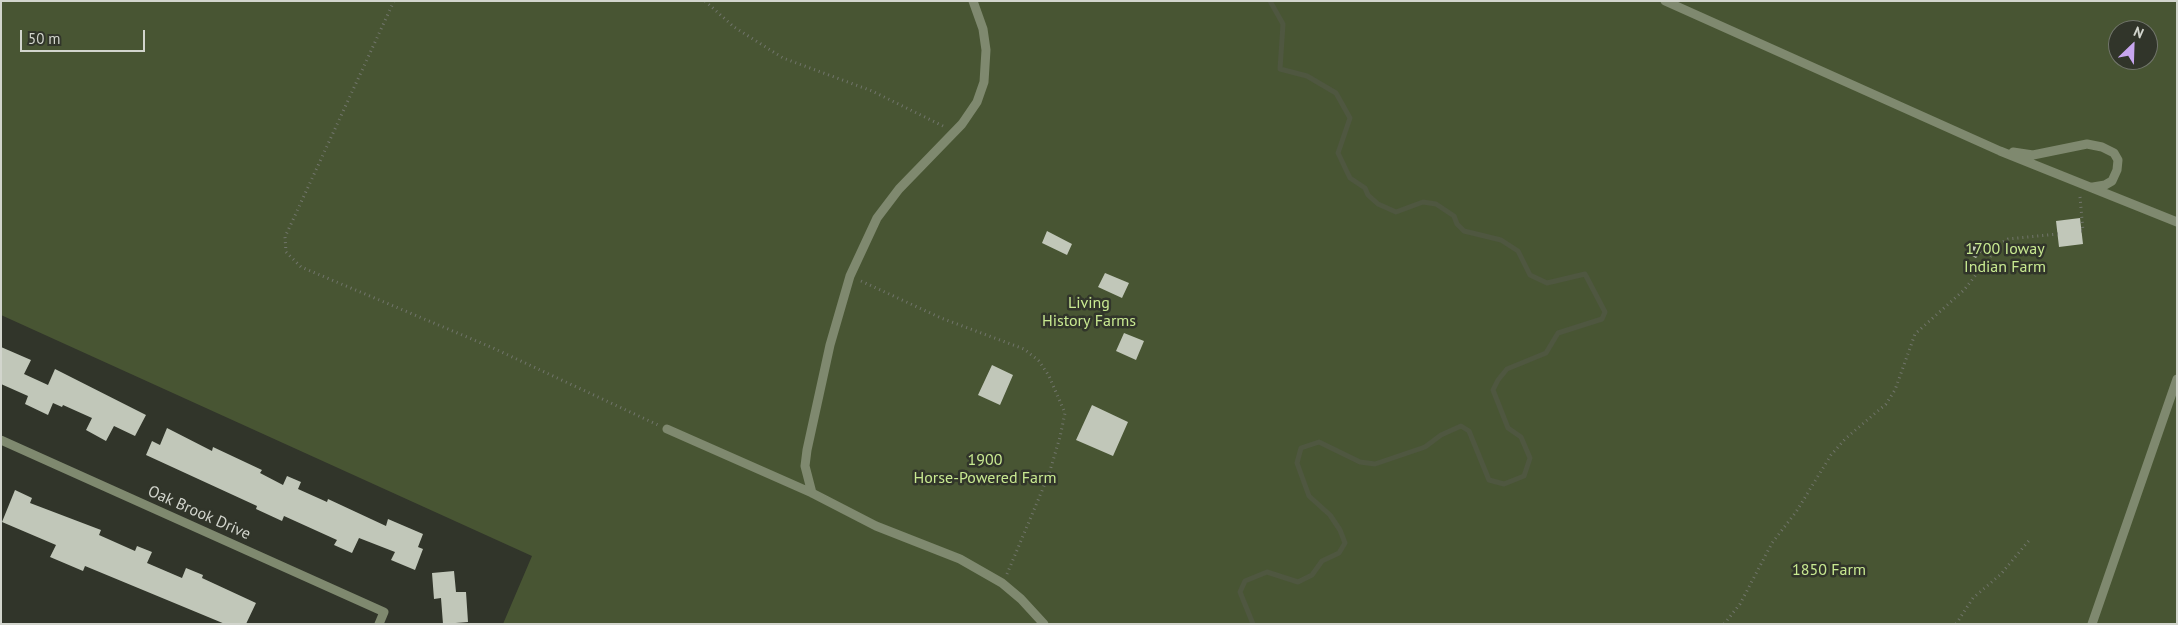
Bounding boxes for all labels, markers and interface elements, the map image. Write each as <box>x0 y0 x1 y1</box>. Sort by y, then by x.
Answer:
scale bar <box>22 20 148 52</box>
north arrow <box>2108 20 2158 70</box>
text: N <box>2131 22 2147 42</box>
text: 50 m <box>28 29 61 48</box>
park label: 1700 Ioway Indian Farm <box>1964 239 2046 277</box>
park label: Living History Farms <box>1042 293 1136 331</box>
park label: 1900 Horse-Powered Farm <box>914 450 1056 488</box>
street label: Oak Brook Drive <box>145 482 253 544</box>
park label: 1850 Farm <box>1792 560 1866 580</box>

